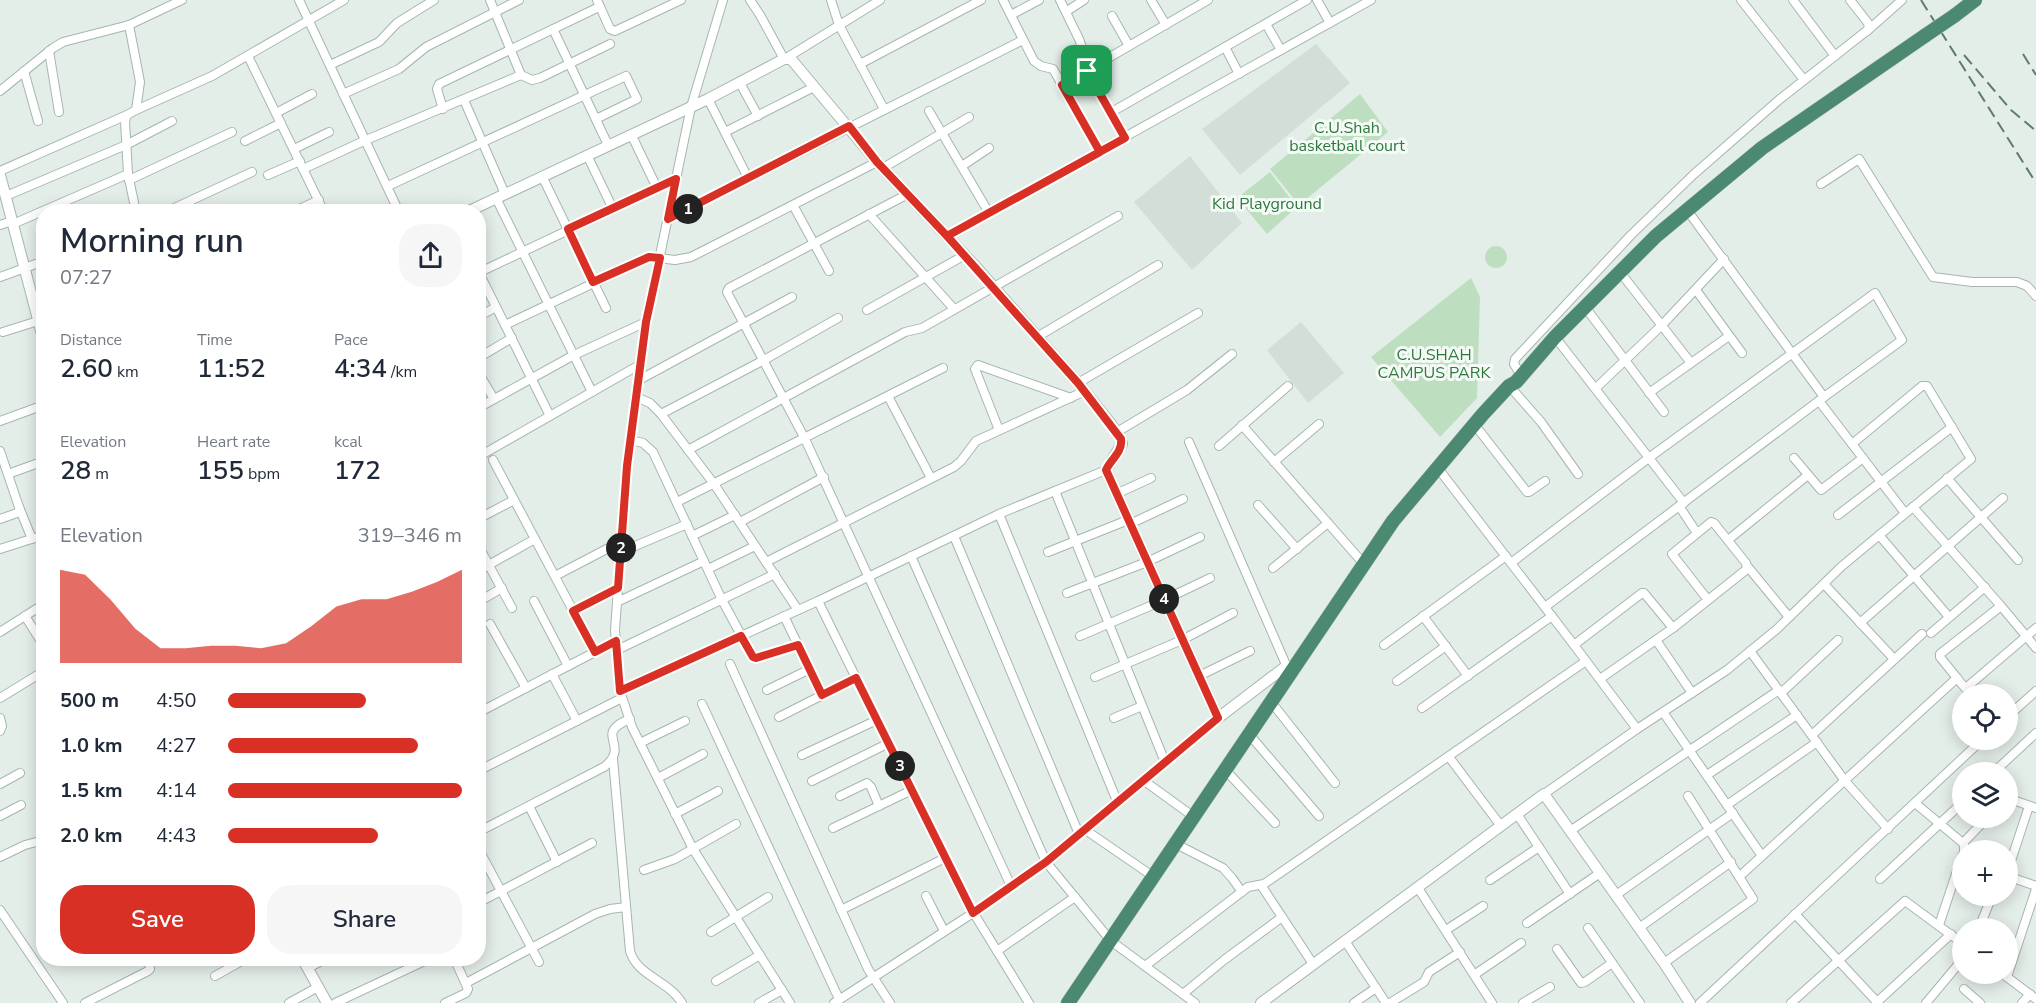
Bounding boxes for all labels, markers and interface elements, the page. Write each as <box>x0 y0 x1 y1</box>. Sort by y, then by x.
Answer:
pin <box>1061 45 1112 96</box>
icon: arrive <box>1070 54 1103 87</box>
park label: C.U.Shah basketball court <box>1289 117 1405 157</box>
park label: Kid Playground <box>1212 193 1322 215</box>
pin: 1 <box>673 194 703 224</box>
text: 1 <box>683 198 693 220</box>
text: Morning run <box>60 219 244 264</box>
button: share <box>399 224 462 287</box>
text: 07:27 <box>60 264 113 291</box>
text: Distance <box>60 329 122 351</box>
text: Time <box>197 329 233 351</box>
text: Pace <box>334 329 368 351</box>
park label: C.U.SHAH CAMPUS PARK <box>1378 344 1491 384</box>
text: 2.60 <box>60 351 113 386</box>
text: 11:52 <box>197 351 266 386</box>
text: 4:34 <box>334 351 387 386</box>
text: km <box>113 361 139 383</box>
text: /km <box>387 361 417 383</box>
text: Elevation <box>60 431 126 453</box>
text: Heart rate <box>197 431 270 453</box>
text: kcal <box>334 431 362 453</box>
text: 28 <box>60 453 91 488</box>
text: 155 <box>197 453 244 488</box>
text: 172 <box>334 453 381 488</box>
text: m <box>91 463 109 485</box>
text: bpm <box>244 463 280 485</box>
text: Elevation <box>60 522 143 549</box>
text: 319–346 m <box>358 522 462 549</box>
pin: 2 <box>606 533 636 563</box>
text: 2 <box>616 537 626 559</box>
pin: 4 <box>1149 584 1179 614</box>
text: 4 <box>1159 588 1169 610</box>
map controls <box>1952 684 2018 984</box>
button: locate <box>1952 684 2018 750</box>
text: 500 m <box>60 687 119 714</box>
text: 4:50 <box>156 687 197 714</box>
text: 1.0 km <box>60 732 123 759</box>
text: 4:27 <box>156 732 197 759</box>
pin: 3 <box>885 751 915 781</box>
text: 3 <box>895 755 905 777</box>
button: layers <box>1952 762 2018 828</box>
text: 1.5 km <box>60 777 123 804</box>
text: 4:14 <box>156 777 197 804</box>
text: 2.0 km <box>60 822 123 849</box>
text: 4:43 <box>156 822 197 849</box>
button: + <box>1952 840 2018 906</box>
button: Save <box>60 885 255 954</box>
button: Share <box>267 885 462 954</box>
button: − <box>1952 918 2018 984</box>

